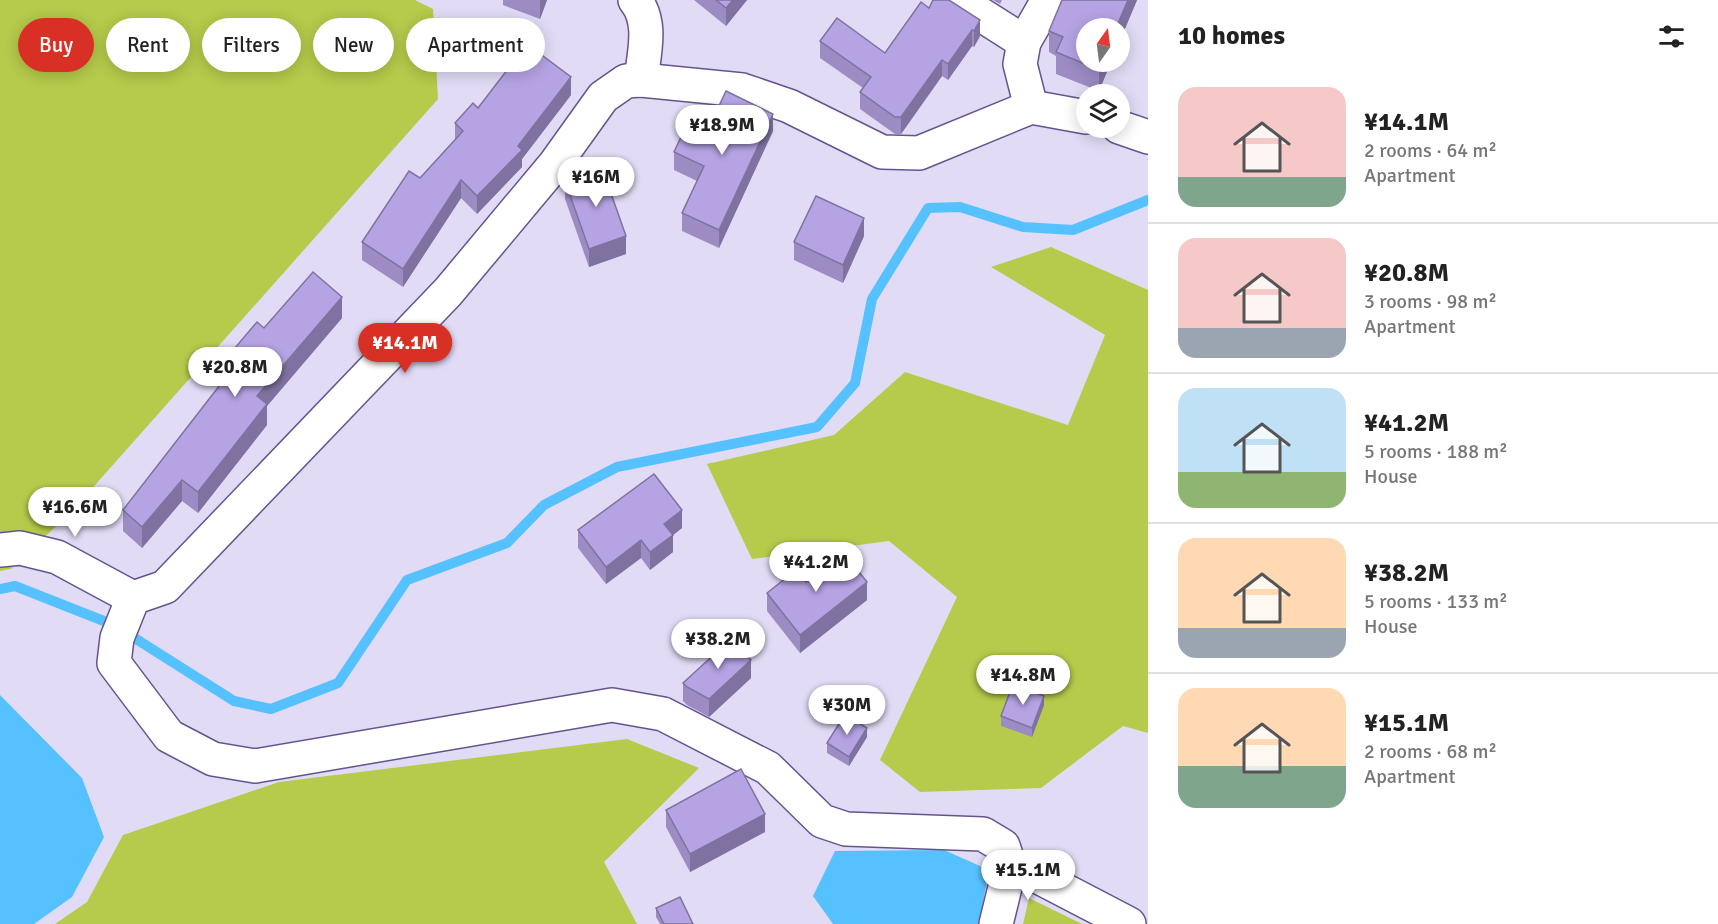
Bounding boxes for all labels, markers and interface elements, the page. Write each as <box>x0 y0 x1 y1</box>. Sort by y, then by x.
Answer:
chip: Buy <box>18 18 94 72</box>
chip: Rent <box>106 18 190 72</box>
chip: Filters <box>202 18 301 72</box>
chip: New <box>313 18 394 72</box>
chip: Apartment <box>406 18 545 72</box>
north arrow <box>1076 18 1130 72</box>
map controls <box>1076 18 1130 138</box>
text: 10 homes <box>1178 20 1285 52</box>
icon: filters <box>1655 20 1688 53</box>
button: layers <box>1076 84 1130 138</box>
pin: ¥18.9M <box>673 105 771 156</box>
text: ¥14.1M <box>1364 106 1449 138</box>
icon: home <box>1226 111 1298 183</box>
text: ¥18.9M <box>689 112 755 137</box>
text: 2 rooms · 64 m² <box>1364 138 1497 163</box>
pin: ¥16M <box>560 157 632 208</box>
text: Apartment <box>1364 163 1456 188</box>
text: ¥16M <box>571 164 621 189</box>
text: ¥20.8M <box>1364 257 1449 289</box>
icon: home <box>1226 262 1298 334</box>
text: 3 rooms · 98 m² <box>1364 289 1497 314</box>
text: Apartment <box>1364 314 1456 339</box>
pin: ¥14.1M <box>356 323 454 374</box>
text: ¥14.1M <box>372 330 438 355</box>
pin: ¥20.8M <box>186 347 284 398</box>
text: ¥20.8M <box>202 354 268 379</box>
text: ¥41.2M <box>1364 407 1449 439</box>
icon: home <box>1226 412 1298 484</box>
text: 5 rooms · 188 m² <box>1364 439 1508 464</box>
text: House <box>1364 464 1418 489</box>
pin: ¥16.6M <box>26 487 124 538</box>
text: ¥16.6M <box>42 494 108 519</box>
pin: ¥41.2M <box>767 542 865 593</box>
text: ¥41.2M <box>783 549 849 574</box>
text: ¥38.2M <box>1364 557 1449 589</box>
icon: home <box>1226 562 1298 634</box>
text: 5 rooms · 133 m² <box>1364 589 1508 614</box>
text: House <box>1364 614 1418 639</box>
pin: ¥38.2M <box>669 619 767 670</box>
text: ¥38.2M <box>685 626 751 651</box>
pin: ¥14.8M <box>974 655 1072 706</box>
text: ¥14.8M <box>990 662 1056 687</box>
pin: ¥30M <box>811 685 883 736</box>
text: ¥30M <box>822 692 872 717</box>
text: ¥15.1M <box>1364 707 1449 739</box>
icon: home <box>1226 712 1298 784</box>
text: 2 rooms · 68 m² <box>1364 739 1497 764</box>
text: Apartment <box>1364 764 1456 789</box>
pin: ¥15.1M <box>979 850 1077 901</box>
text: ¥15.1M <box>995 857 1061 882</box>

